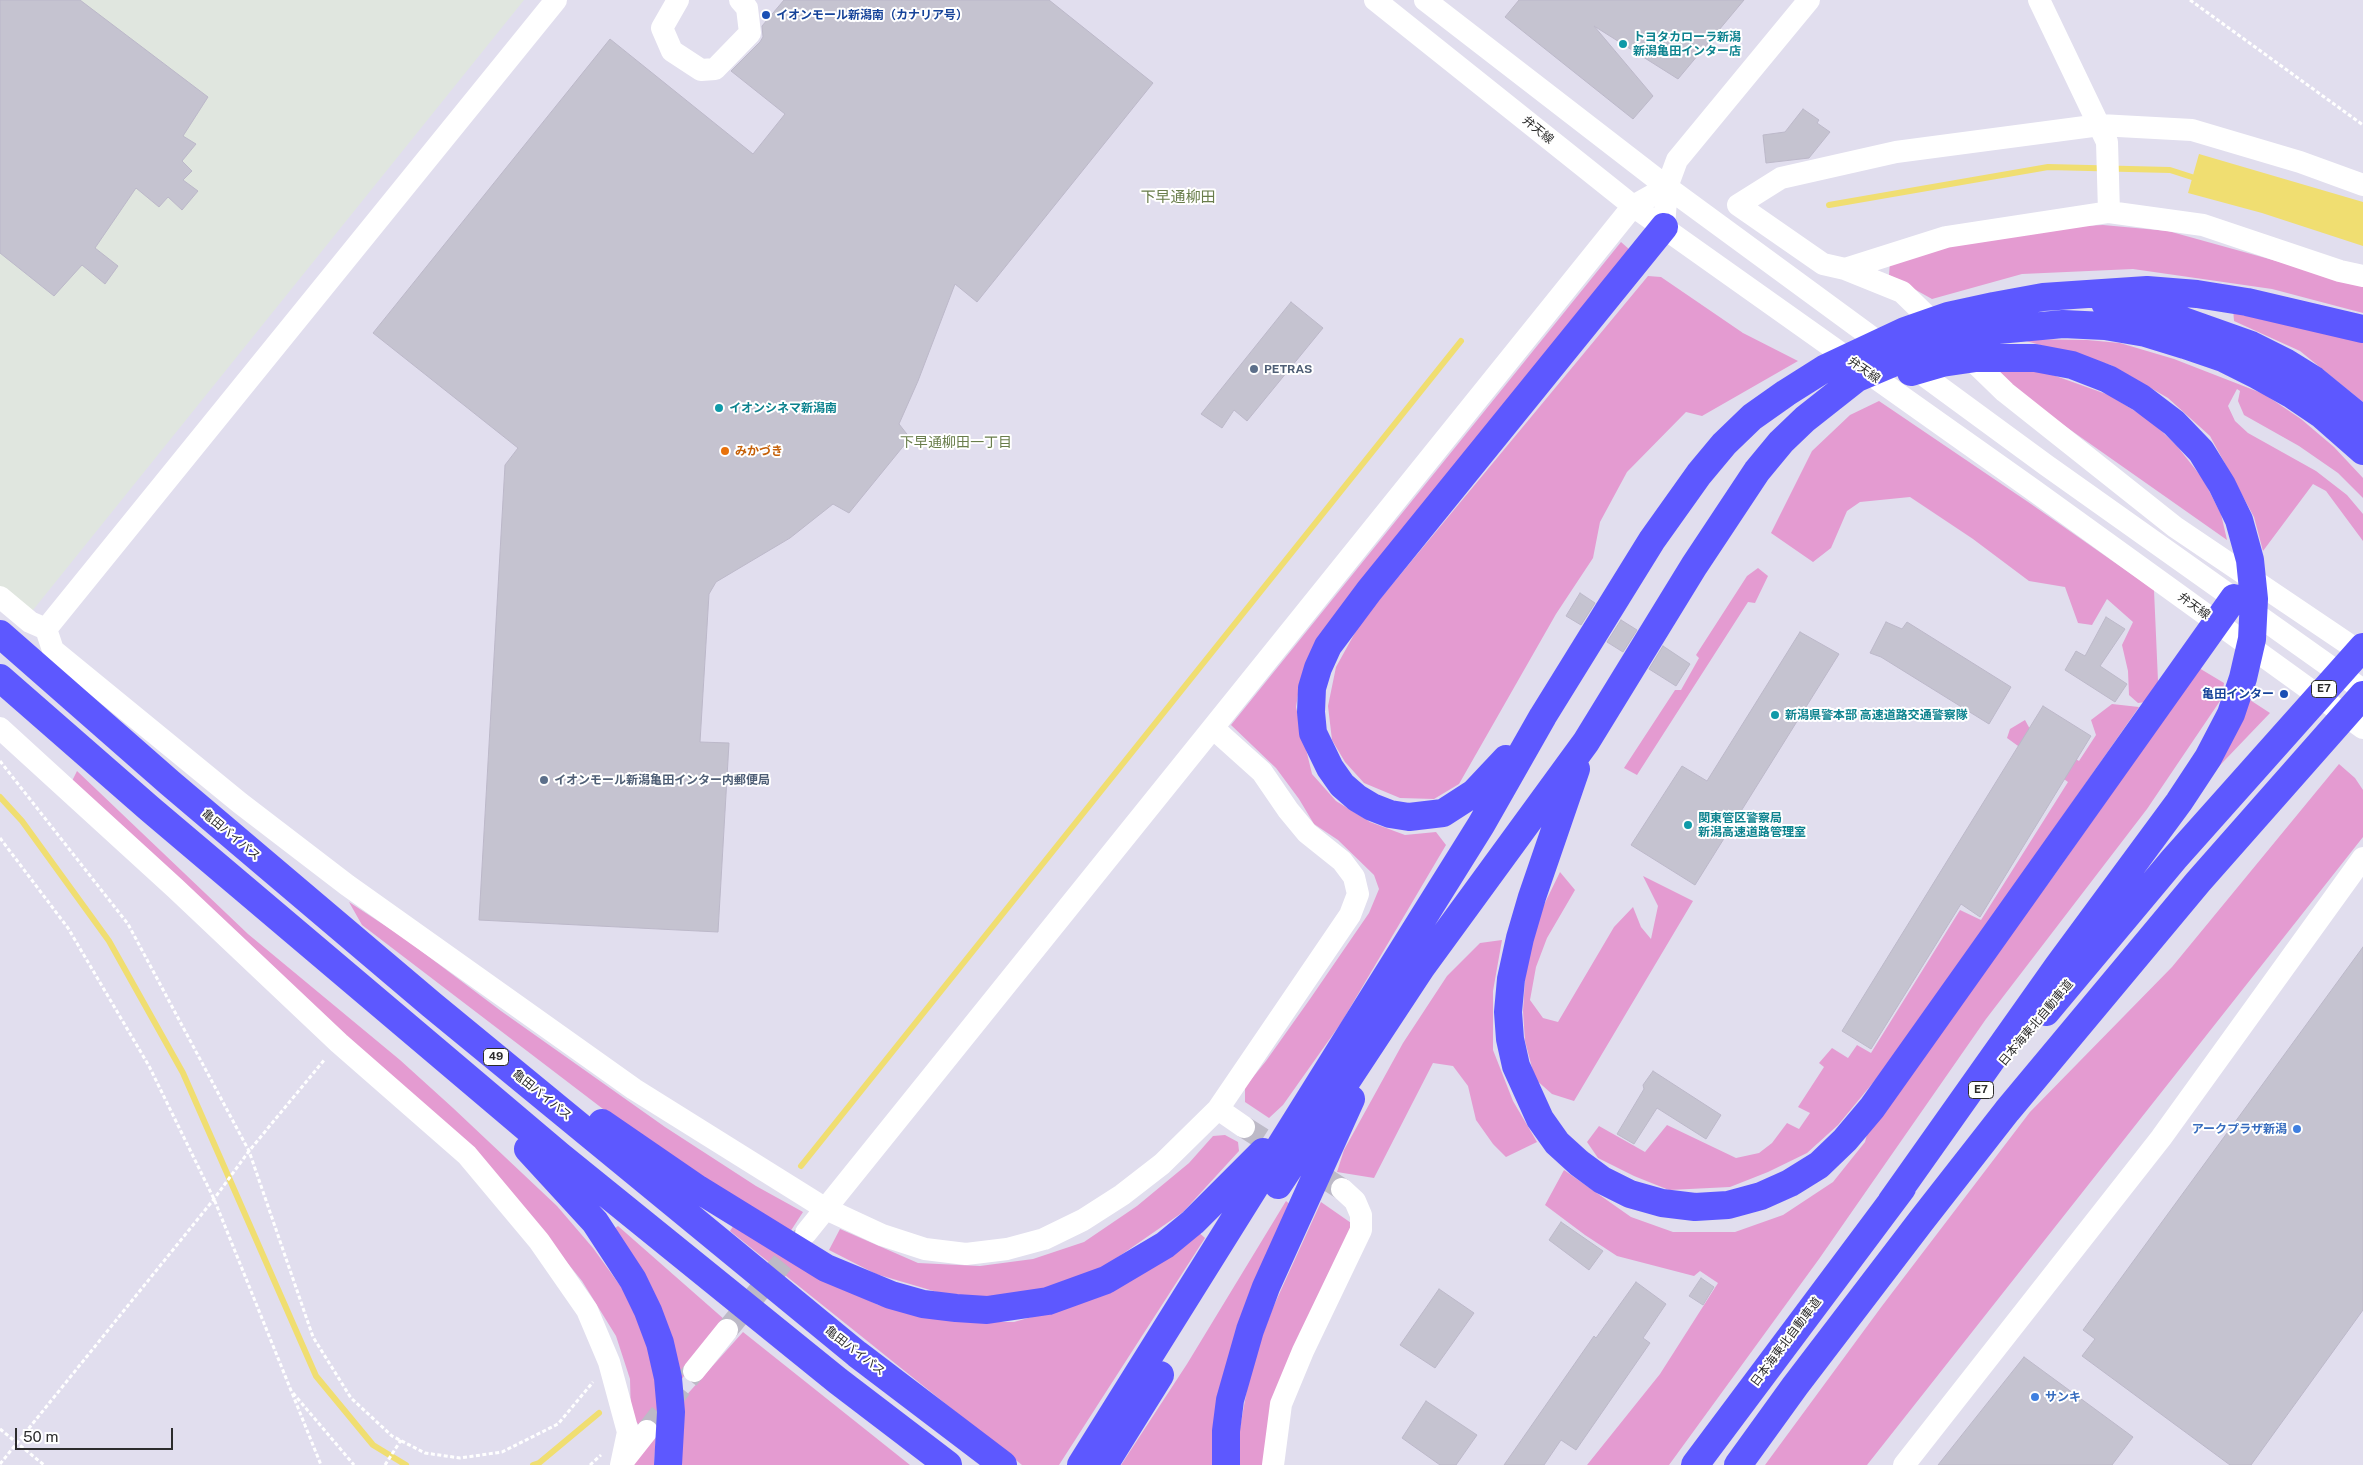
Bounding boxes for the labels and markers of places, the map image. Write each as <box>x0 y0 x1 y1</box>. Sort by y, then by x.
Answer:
place label: イオンモール新潟南（カナリア号） <box>776 8 968 22</box>
marker: イオンモール新潟南（カナリア号） <box>760 9 772 21</box>
place label: トヨタカローラ新潟 新潟亀田インター店 <box>1633 30 1741 58</box>
marker: トヨタカローラ新潟 新潟亀田インター店 <box>1617 38 1629 50</box>
place label: PETRAS <box>1264 362 1312 376</box>
marker: PETRAS <box>1248 363 1260 375</box>
place label: イオンシネマ新潟南 <box>729 401 837 415</box>
marker: イオンシネマ新潟南 <box>713 402 725 414</box>
place label: みかづき <box>735 444 783 458</box>
marker: みかづき <box>719 445 731 457</box>
place label: 亀田インター <box>2202 687 2274 701</box>
marker: 亀田インター <box>2278 688 2290 700</box>
place label: 新潟県警本部 高速道路交通警察隊 <box>1785 708 1968 722</box>
marker: 新潟県警本部 高速道路交通警察隊 <box>1769 709 1781 721</box>
place label: イオンモール新潟亀田インター内郵便局 <box>554 773 770 787</box>
marker: イオンモール新潟亀田インター内郵便局 <box>538 774 550 786</box>
place label: 関東管区警察局 新潟高速道路管理室 <box>1698 811 1806 839</box>
marker: 関東管区警察局 新潟高速道路管理室 <box>1682 819 1694 831</box>
place label: アークプラザ新潟 <box>2192 1122 2287 1136</box>
marker: アークプラザ新潟 <box>2291 1123 2303 1135</box>
place label: サンキ <box>2045 1390 2081 1404</box>
marker: サンキ <box>2029 1391 2041 1403</box>

